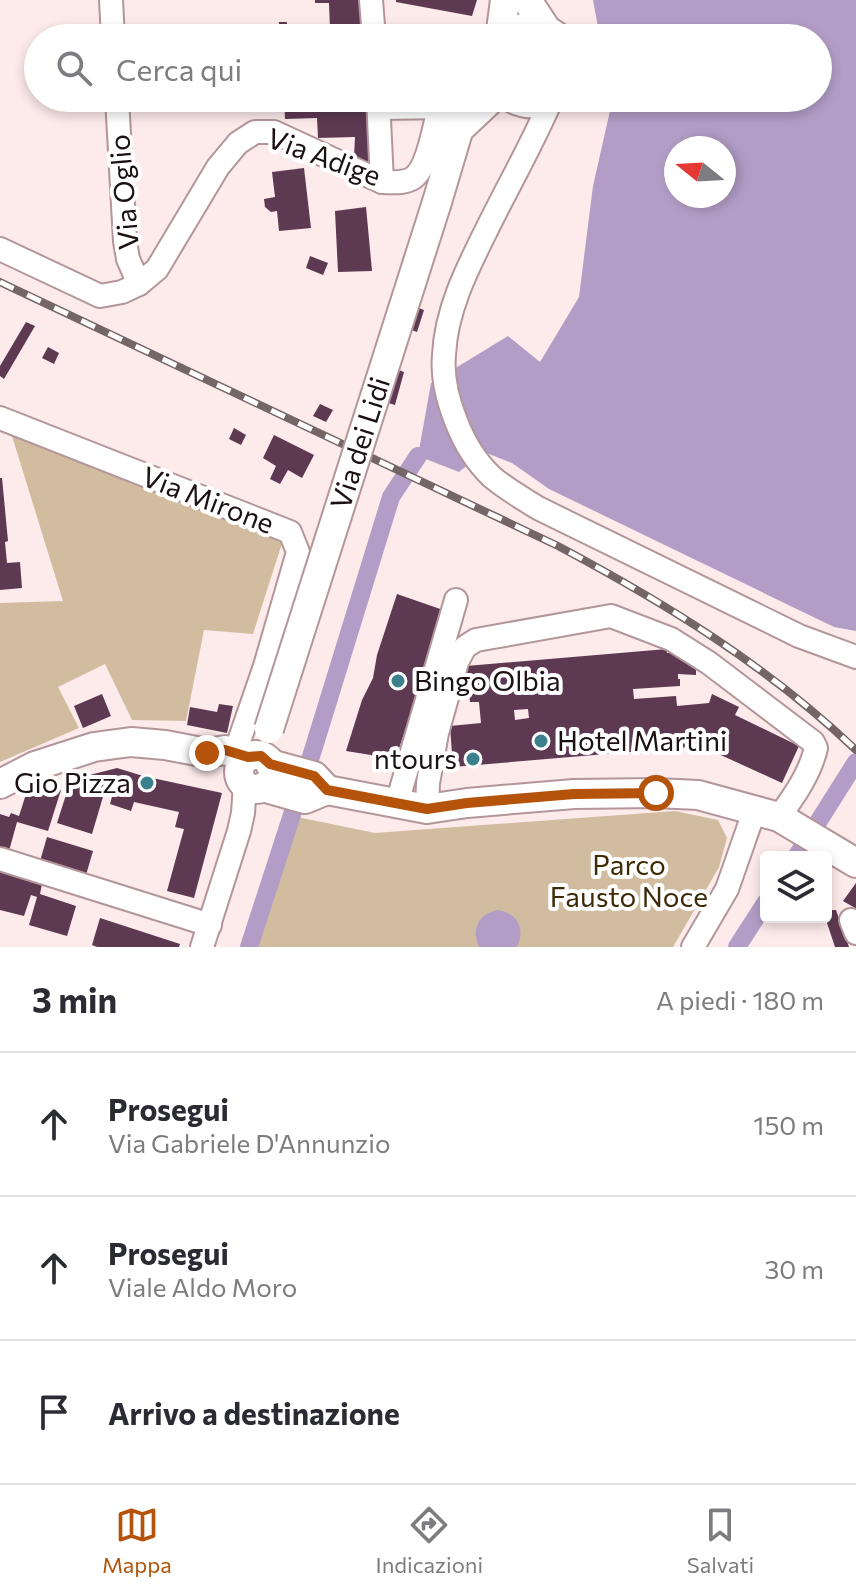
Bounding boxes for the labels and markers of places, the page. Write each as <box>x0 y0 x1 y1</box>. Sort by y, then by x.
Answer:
place label: Bingo Olbia <box>414 663 561 697</box>
marker: Bingo Olbia <box>389 672 407 690</box>
place label: Hotel Martini <box>557 723 727 757</box>
marker: Hotel Martini <box>532 732 550 750</box>
place label: ntours <box>374 741 457 775</box>
marker: ntours <box>464 750 482 768</box>
place label: Gio Pizza <box>14 765 131 799</box>
marker: Gio Pizza <box>138 774 156 792</box>

